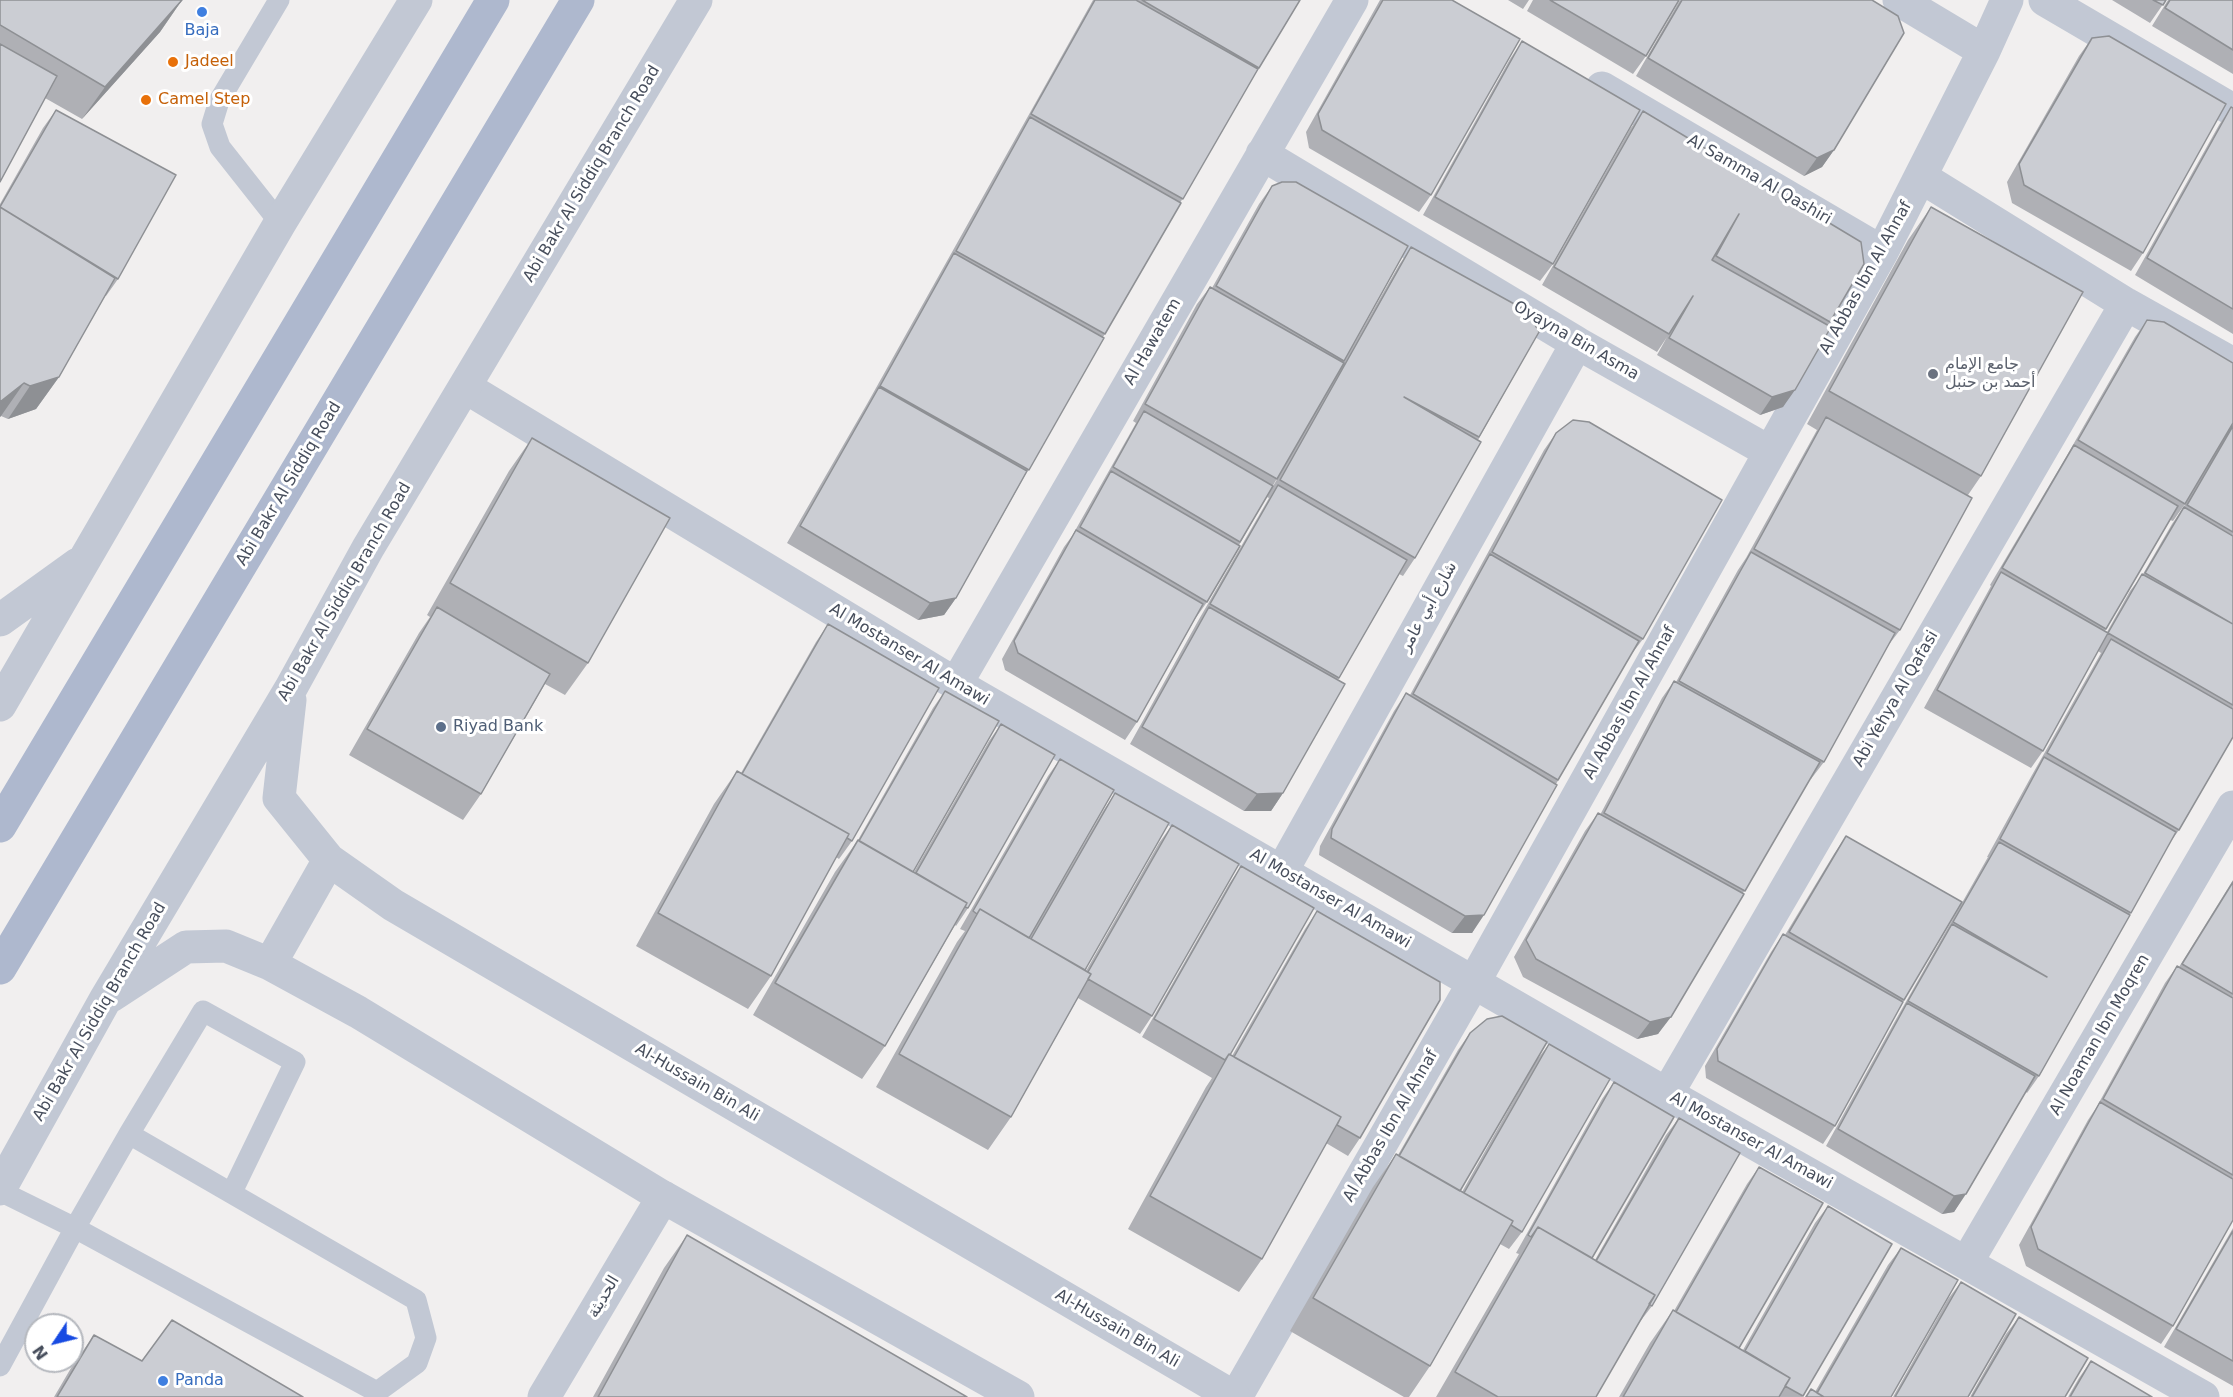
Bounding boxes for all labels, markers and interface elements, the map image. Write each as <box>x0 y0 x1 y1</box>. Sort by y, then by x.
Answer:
marker: Baja <box>195 5 209 19</box>
place label: Baja <box>184 21 220 41</box>
place label: Jadeel <box>185 52 234 72</box>
marker: Jadeel <box>166 55 180 69</box>
street label: Abi Bakr Al Siddiq Branch Road <box>520 62 664 286</box>
place label: Camel Step <box>158 90 250 110</box>
marker: Camel Step <box>139 93 153 107</box>
street label: Al Samma Al Qashiri <box>1683 131 1835 229</box>
street label: Al Abbas Ibn Al Ahnaf <box>1816 198 1916 358</box>
street label: Al Hawatem <box>1120 295 1186 389</box>
street label: Oyayna Bin Asma <box>1510 297 1642 385</box>
place label: جامع الإمام أحمد بن حنبل <box>1945 355 2035 393</box>
marker: جامع الإمام أحمد بن حنبل <box>1926 367 1940 381</box>
street label: Abi Bakr Al Siddiq Road <box>232 399 346 569</box>
street label: Abi Bakr Al Siddiq Branch Road <box>274 479 416 705</box>
street label: شارع أبي عامر <box>1396 559 1462 655</box>
street label: Al Mostanser Al Amawi <box>826 600 992 710</box>
street label: Al Abbas Ibn Al Ahnaf <box>1580 623 1680 783</box>
street label: Abi Yehya Al Qafasi <box>1849 628 1943 770</box>
place label: Riyad Bank <box>453 717 543 737</box>
marker: Riyad Bank <box>434 720 448 734</box>
street label: Al Mostanser Al Amawi <box>1246 845 1414 953</box>
street label: Abi Bakr Al Siddiq Branch Road <box>29 899 171 1125</box>
street label: Al Noaman Ibn Moqren <box>2046 951 2154 1119</box>
street label: Al-Hussain Bin Ali <box>632 1040 762 1126</box>
street label: Al Abbas Ibn Al Ahnaf <box>1340 1047 1442 1205</box>
street label: Al Mostanser Al Amawi <box>1666 1088 1836 1194</box>
street label: الحديثة <box>584 1272 624 1322</box>
street label: Al-Hussain Bin Ali <box>1052 1286 1182 1372</box>
north arrow <box>24 1313 84 1373</box>
text: N <box>29 1342 52 1363</box>
place label: Panda <box>175 1371 224 1391</box>
marker: Panda <box>156 1374 170 1388</box>

